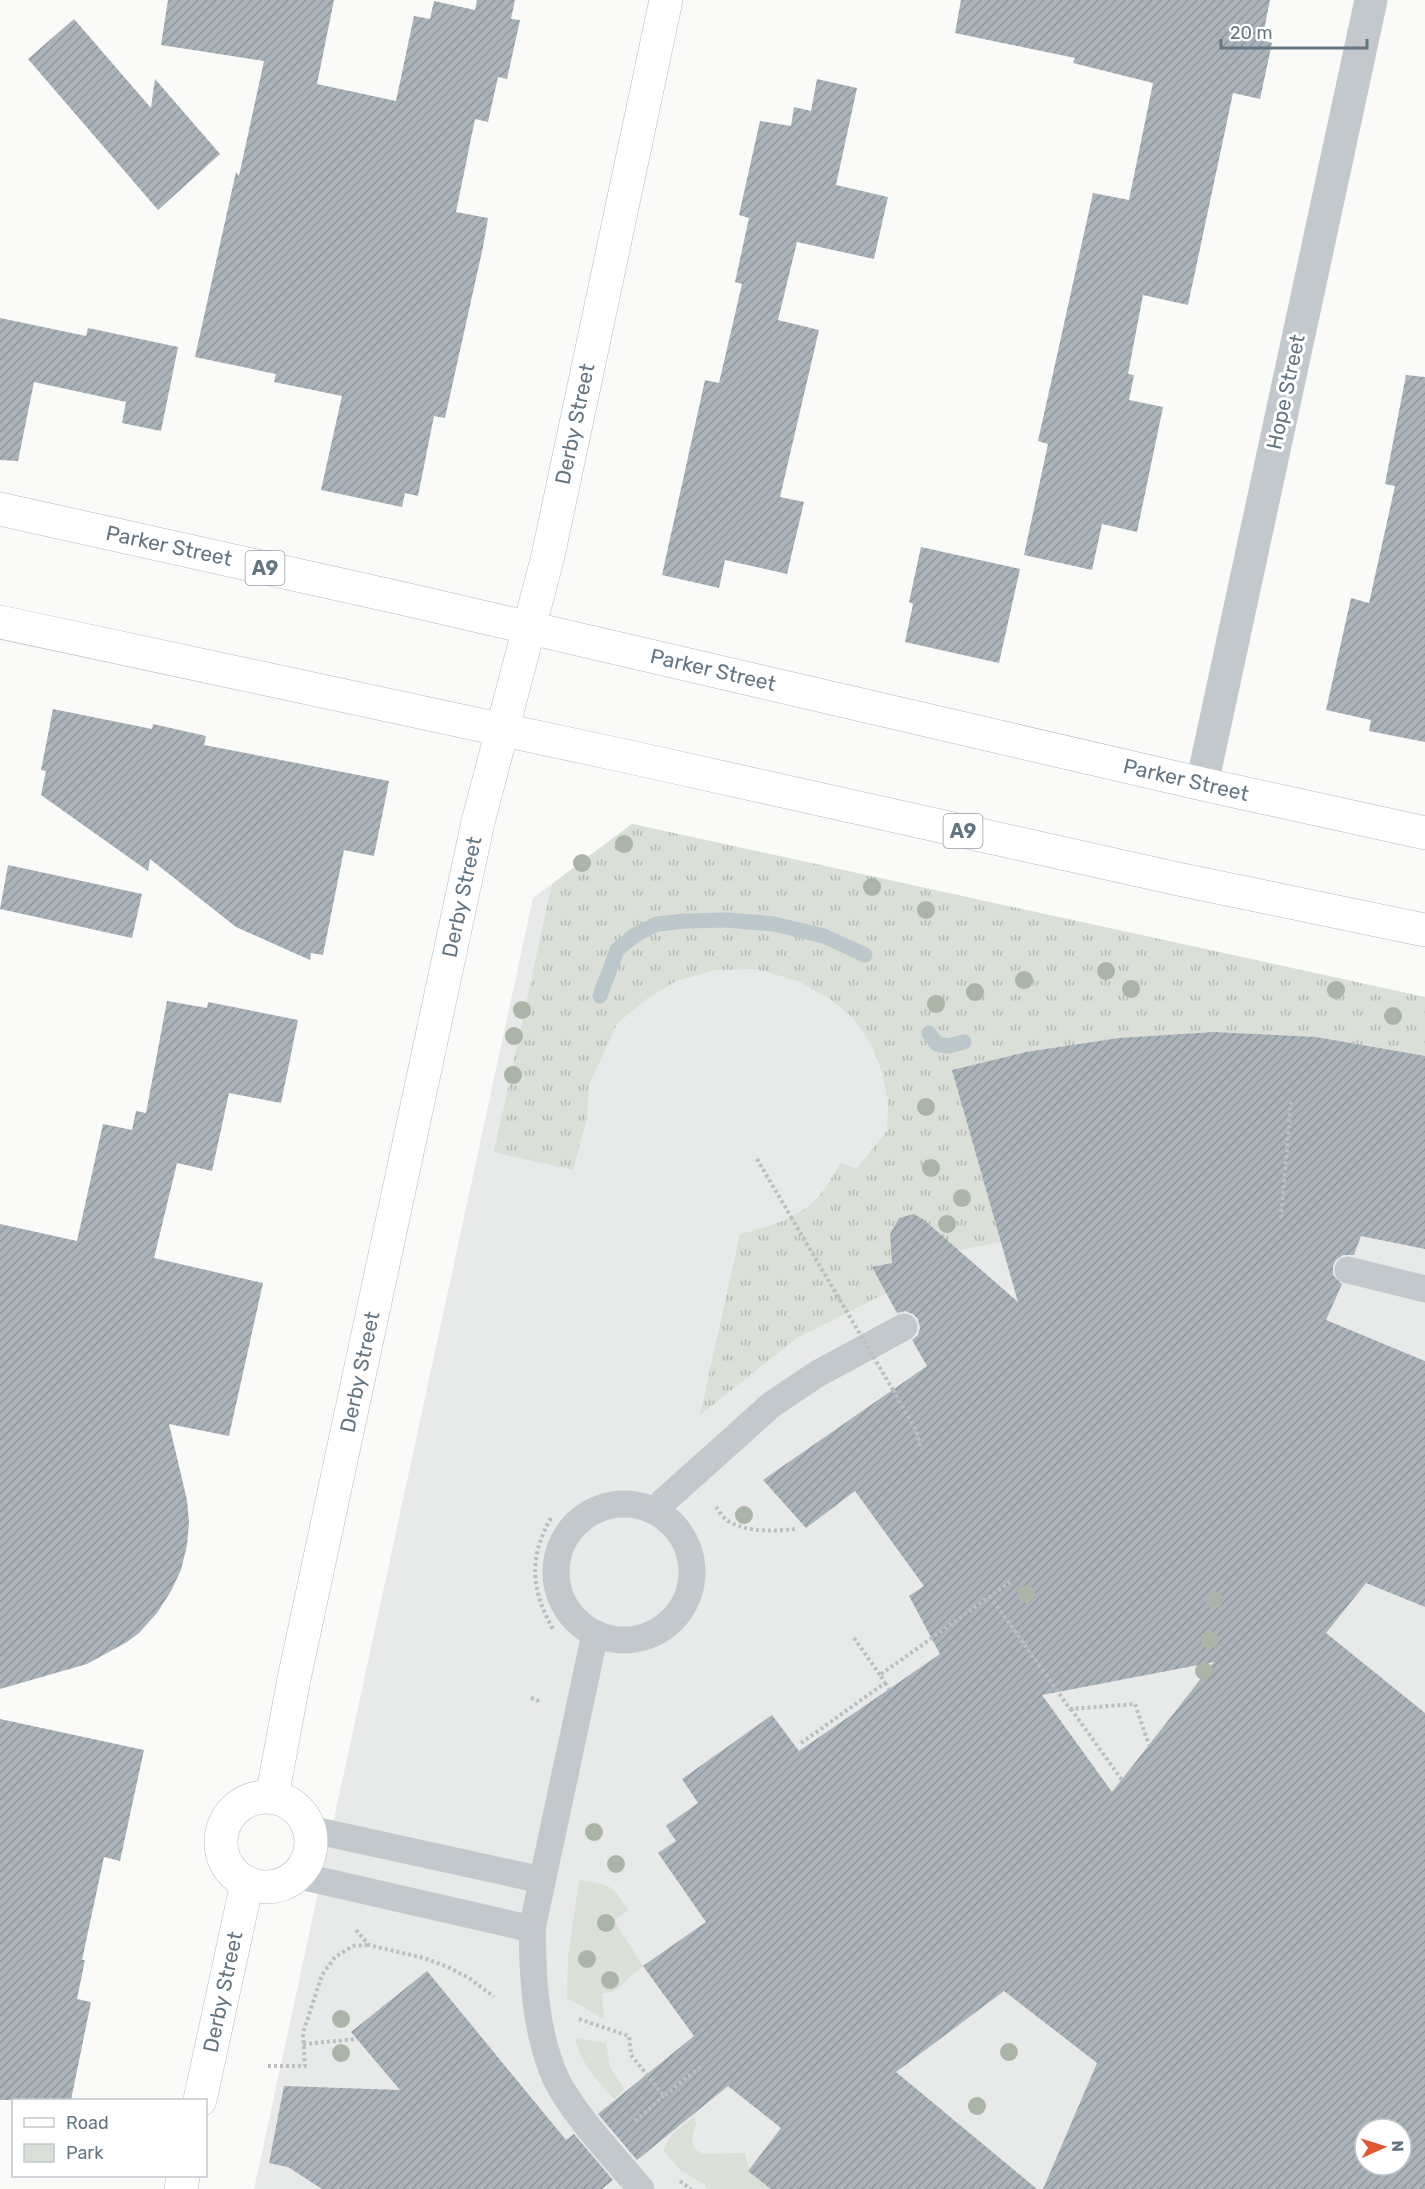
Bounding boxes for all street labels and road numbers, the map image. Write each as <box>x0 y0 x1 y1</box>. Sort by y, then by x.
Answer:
street label: Hope Street <box>1261 332 1310 452</box>
street label: Derby Street <box>549 361 600 487</box>
street label: Parker Street <box>104 520 234 571</box>
road number: A9 <box>246 551 284 585</box>
street label: Parker Street <box>648 643 778 696</box>
street label: Parker Street <box>1121 753 1251 806</box>
road number: A9 <box>944 814 982 848</box>
street label: Derby Street <box>436 834 487 960</box>
street label: Derby Street <box>334 1309 385 1435</box>
street label: Derby Street <box>197 1929 248 2055</box>

